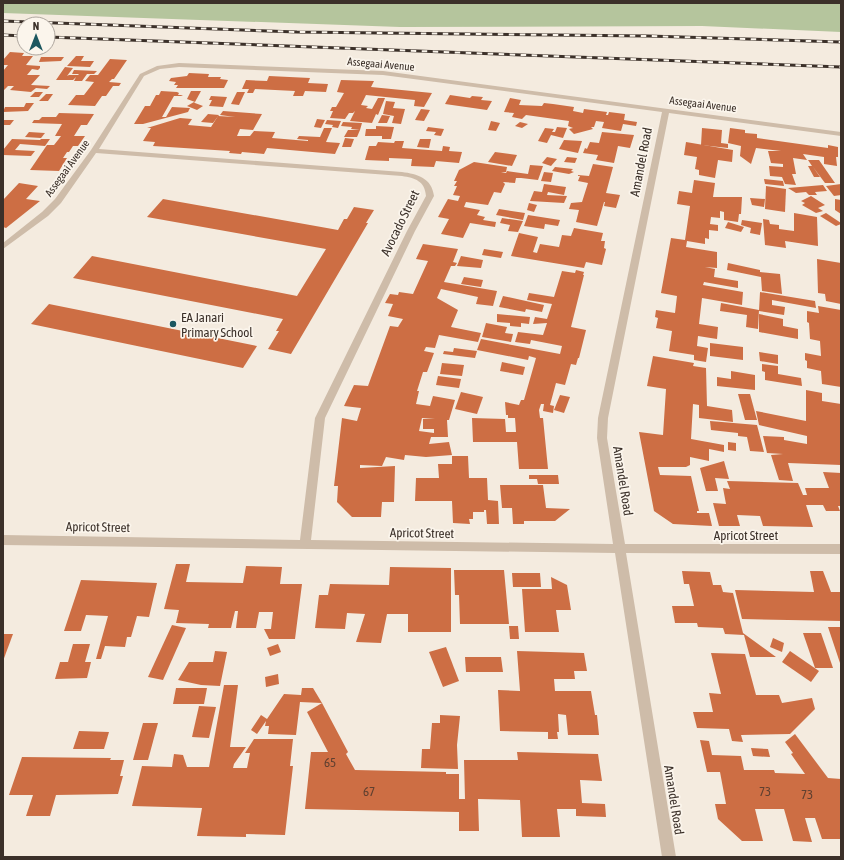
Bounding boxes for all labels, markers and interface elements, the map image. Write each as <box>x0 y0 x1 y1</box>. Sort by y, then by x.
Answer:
north arrow <box>16 16 56 56</box>
text: N <box>33 20 39 32</box>
street label: Assegaai Avenue <box>347 55 415 73</box>
street label: Assegaai Avenue <box>669 94 737 114</box>
street label: Amandel Road <box>627 126 655 198</box>
street label: Assegaai Avenue <box>42 137 92 199</box>
street label: Avocado Street <box>378 188 422 258</box>
place label: EA Janari Primary School <box>181 310 253 340</box>
marker: EA Janari Primary School <box>168 319 178 329</box>
street label: Amandel Road <box>610 445 636 517</box>
street label: Apricot Street <box>66 519 131 535</box>
street label: Apricot Street <box>390 525 455 541</box>
street label: Apricot Street <box>714 528 778 543</box>
house number: 65 <box>324 755 336 770</box>
street label: Amandel Road <box>661 764 687 836</box>
house number: 67 <box>363 784 375 799</box>
house number: 73 <box>759 784 771 799</box>
house number: 73 <box>801 787 813 802</box>

